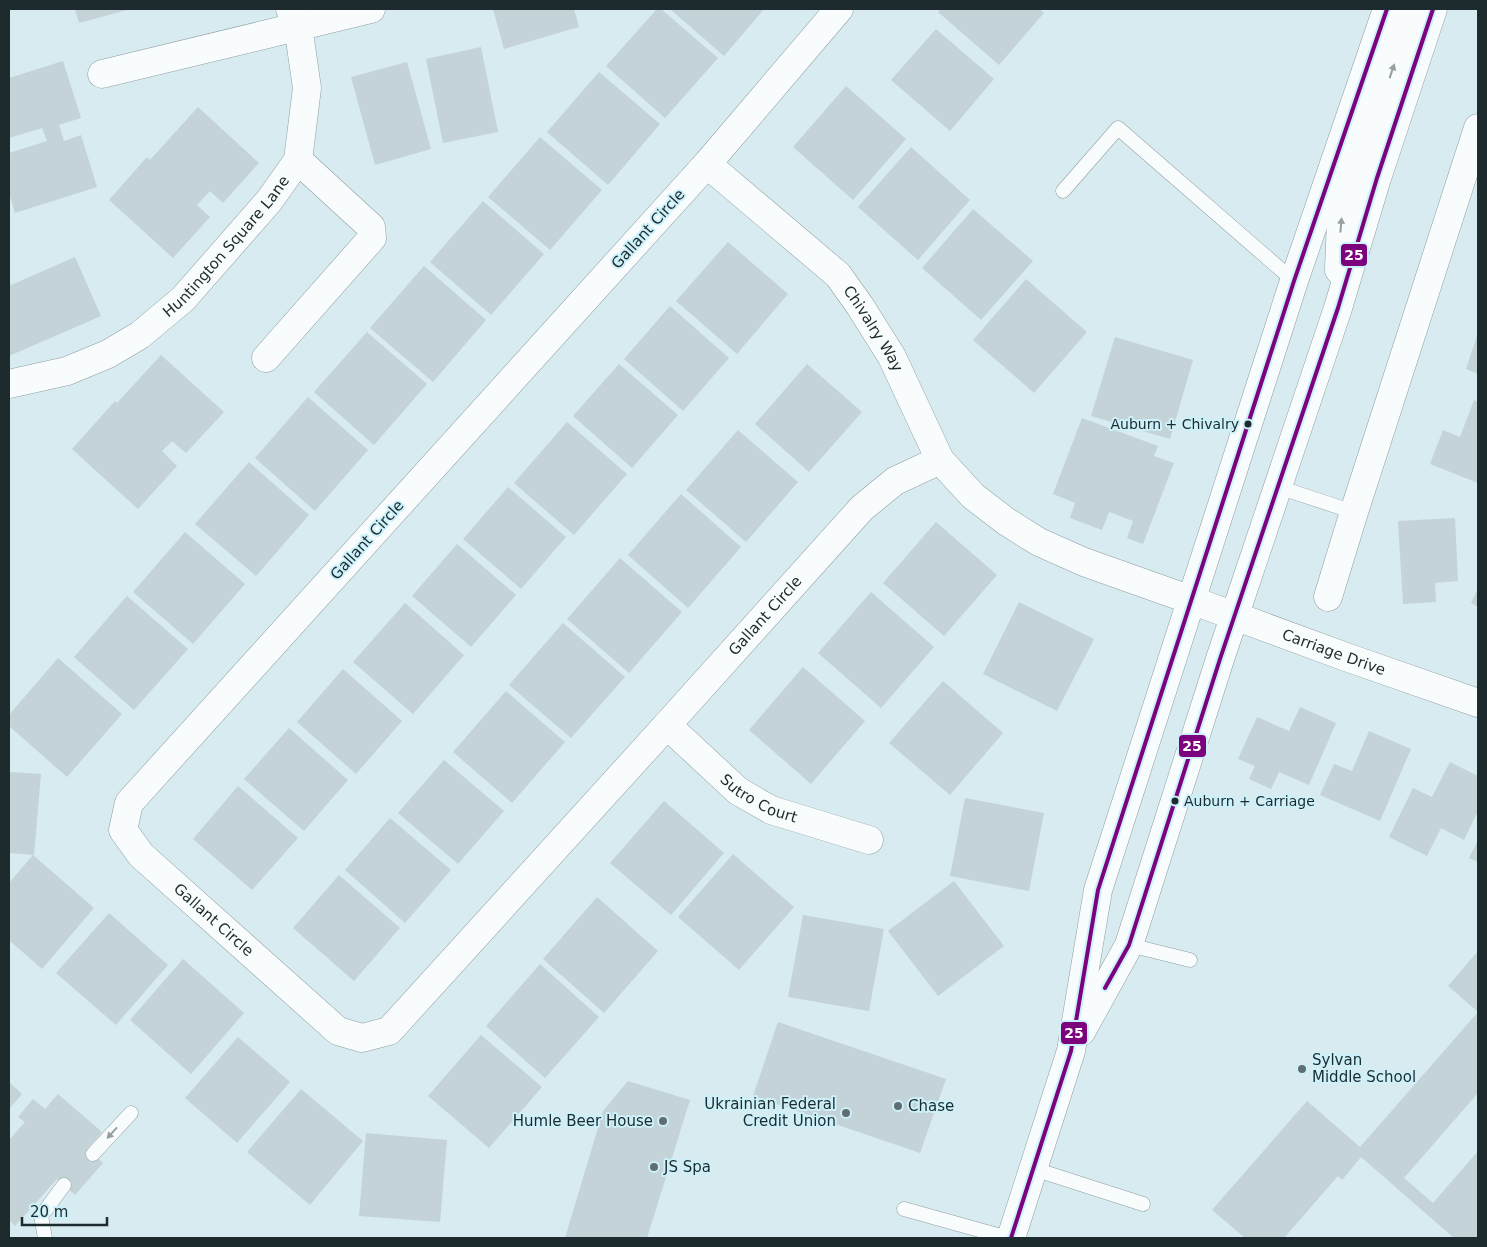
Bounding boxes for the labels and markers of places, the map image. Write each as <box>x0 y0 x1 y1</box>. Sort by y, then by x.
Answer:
place label: Auburn + Chivalry <box>1110 416 1239 432</box>
marker: Auburn + Chivalry <box>1243 419 1253 429</box>
place label: Auburn + Carriage <box>1184 793 1315 809</box>
marker: Auburn + Carriage <box>1170 796 1180 806</box>
place label: Sylvan Middle School <box>1312 1051 1416 1086</box>
marker: Sylvan Middle School <box>1296 1063 1308 1075</box>
place label: Ukrainian Federal Credit Union <box>704 1095 836 1130</box>
place label: Chase <box>908 1097 954 1115</box>
marker: Chase <box>892 1100 904 1112</box>
marker: Ukrainian Federal Credit Union <box>840 1107 852 1119</box>
place label: Humle Beer House <box>513 1112 653 1130</box>
marker: Humle Beer House <box>657 1115 669 1127</box>
place label: JS Spa <box>663 1158 711 1176</box>
marker: JS Spa <box>648 1161 660 1173</box>

